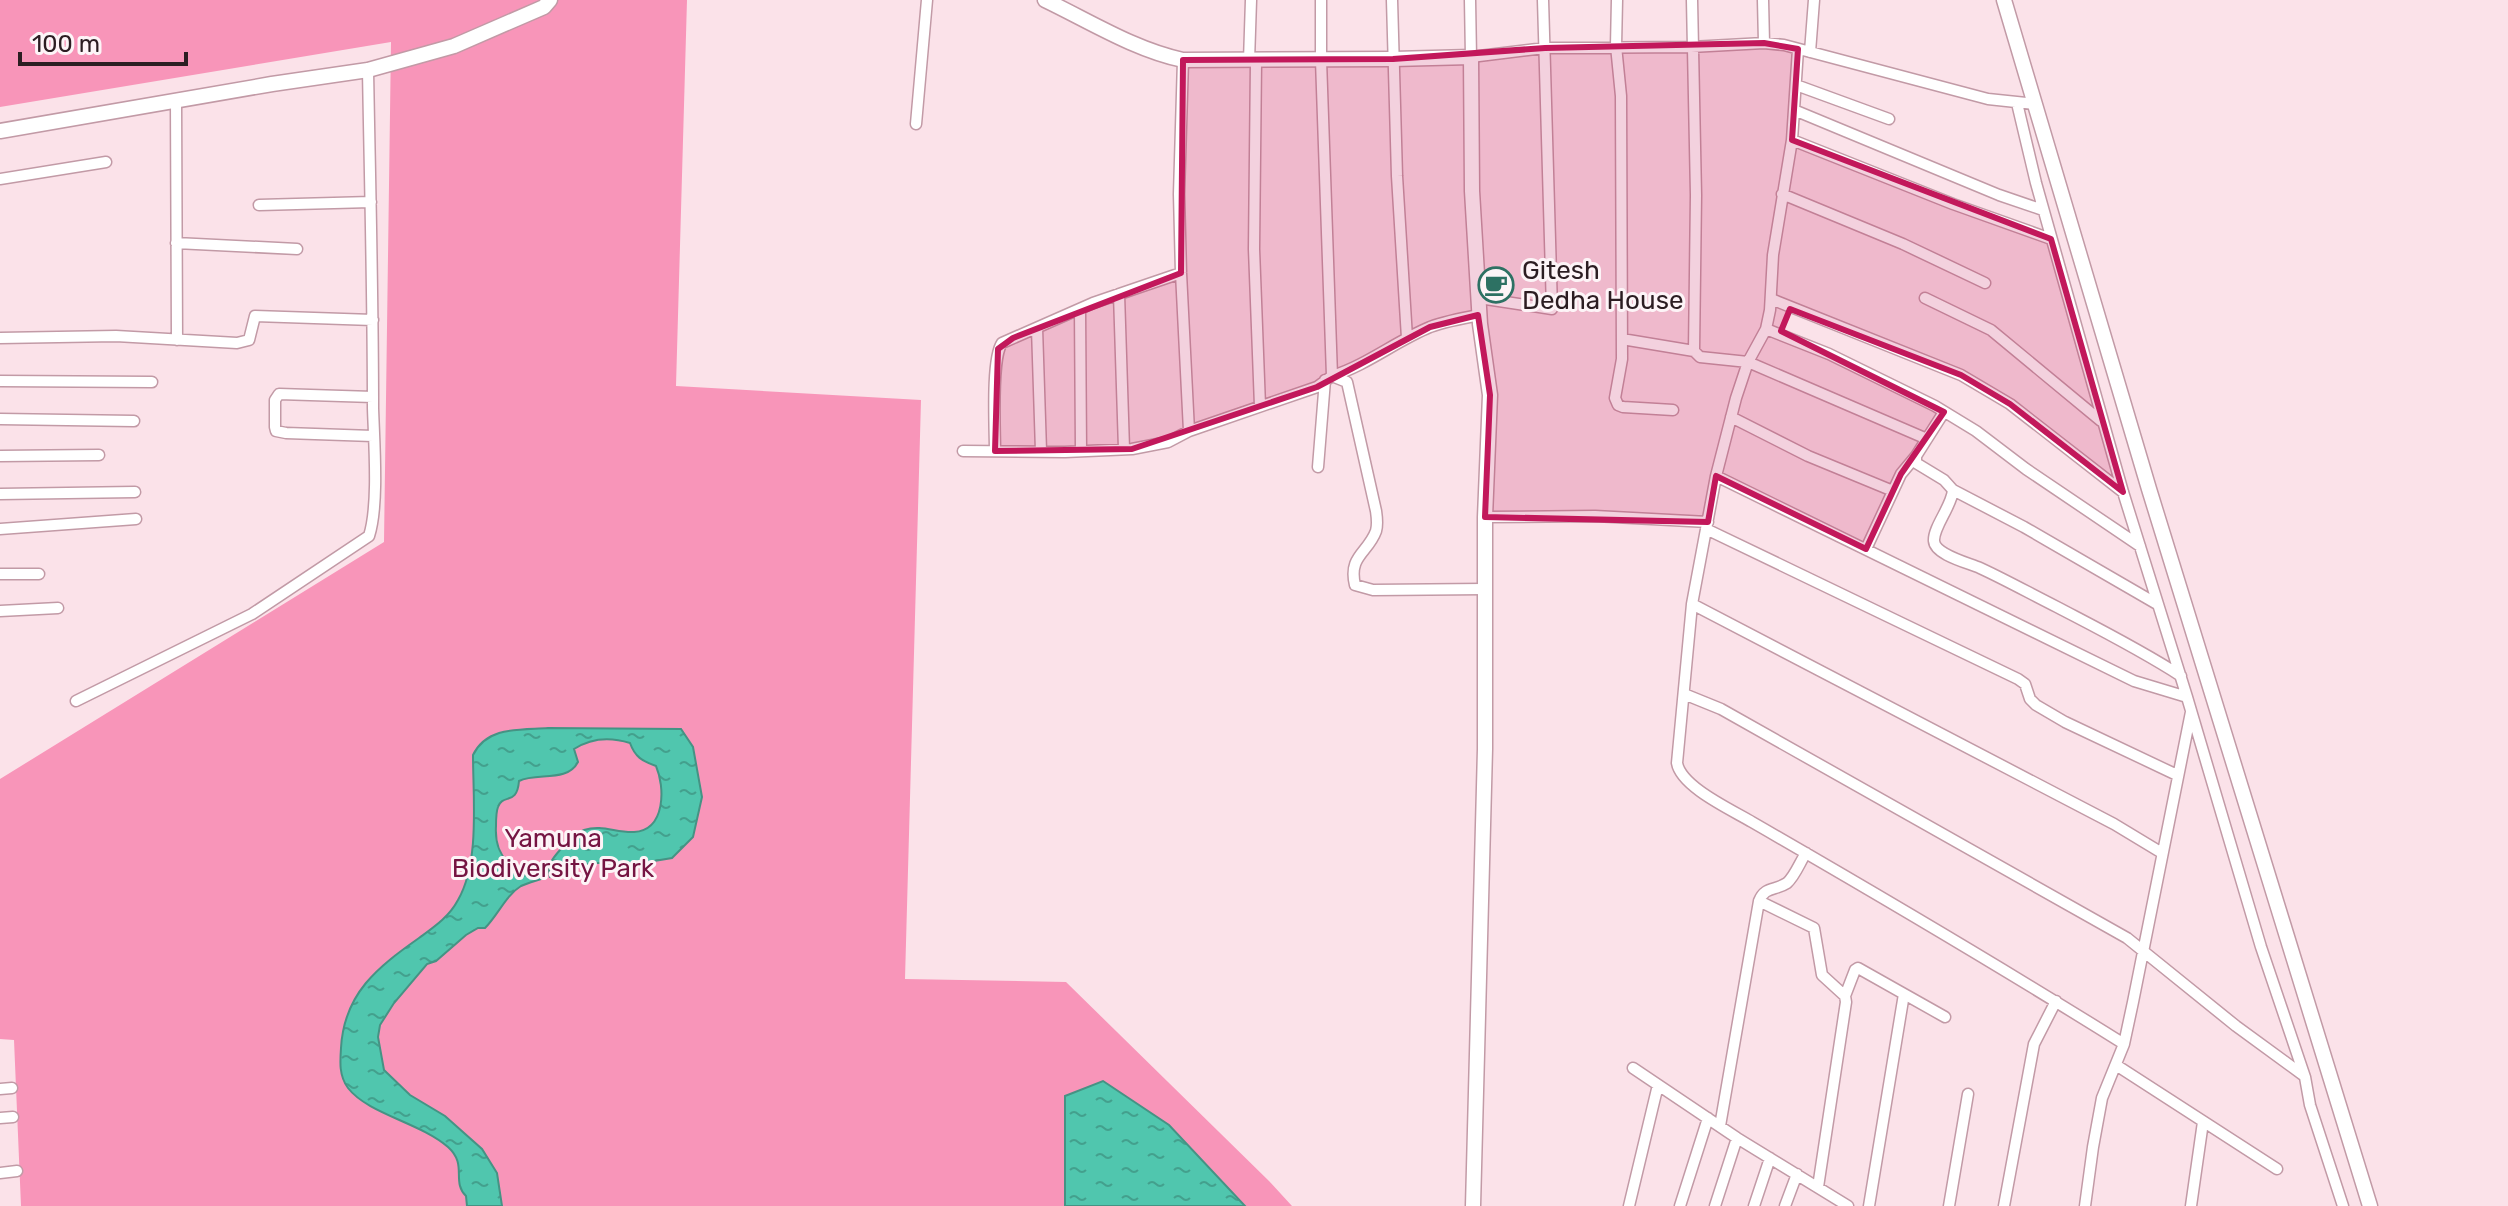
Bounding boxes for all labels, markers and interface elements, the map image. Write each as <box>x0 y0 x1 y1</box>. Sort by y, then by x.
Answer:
scale bar <box>20 16 186 66</box>
text: 100 m <box>32 30 100 58</box>
place label: Gitesh Dedha House <box>1522 255 1683 316</box>
cafe icon: Gitesh Dedha House <box>1477 266 1515 304</box>
park label: Yamuna Biodiversity Park <box>452 823 655 884</box>

